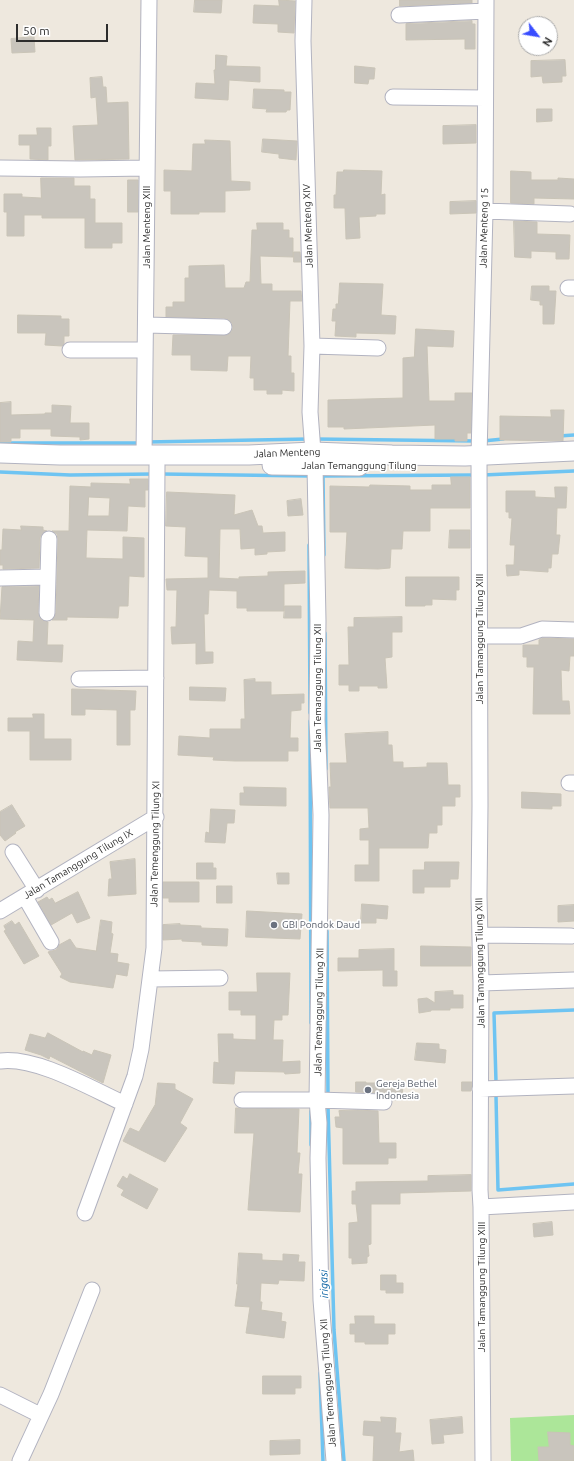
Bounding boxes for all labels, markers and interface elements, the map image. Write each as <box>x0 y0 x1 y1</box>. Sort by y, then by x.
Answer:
scale bar <box>18 16 110 42</box>
north arrow <box>518 16 558 56</box>
text: 50 m <box>23 24 50 37</box>
text: N <box>540 35 555 48</box>
street label: Jalan Menteng XIV <box>301 184 315 268</box>
street label: Jalan Menteng XIII <box>141 186 153 268</box>
street label: Jalan Menteng 15 <box>477 188 491 268</box>
street label: Jalan Menteng <box>253 446 321 460</box>
street label: Jalan Temanggung Tilung <box>302 460 416 472</box>
street label: Jalan Tamanggung Tilung XIII <box>474 574 486 704</box>
street label: Jalan Temanggung Tilung XII <box>312 624 324 752</box>
street label: Jalan Temenggung Tilung XI <box>148 781 162 907</box>
street label: Jalan Tamanggung Tilung IX <box>21 827 135 901</box>
street label: Jalan Tamanggung Tilung XIII <box>473 898 487 1028</box>
place label: GBI Pondok Daud <box>282 919 360 931</box>
marker: GBI Pondok Daud <box>269 920 279 930</box>
street label: Jalan Temanggung Tilung XII <box>312 948 326 1076</box>
place label: Gereja Bethel Indonesia <box>376 1078 437 1102</box>
marker: Gereja Bethel Indonesia <box>363 1085 373 1095</box>
street label: Jalan Tamanggung Tilung XIII <box>476 1222 488 1352</box>
water label: irigasi <box>317 1269 331 1299</box>
street label: Jalan Temanggung Tilung XII <box>318 1319 338 1447</box>

